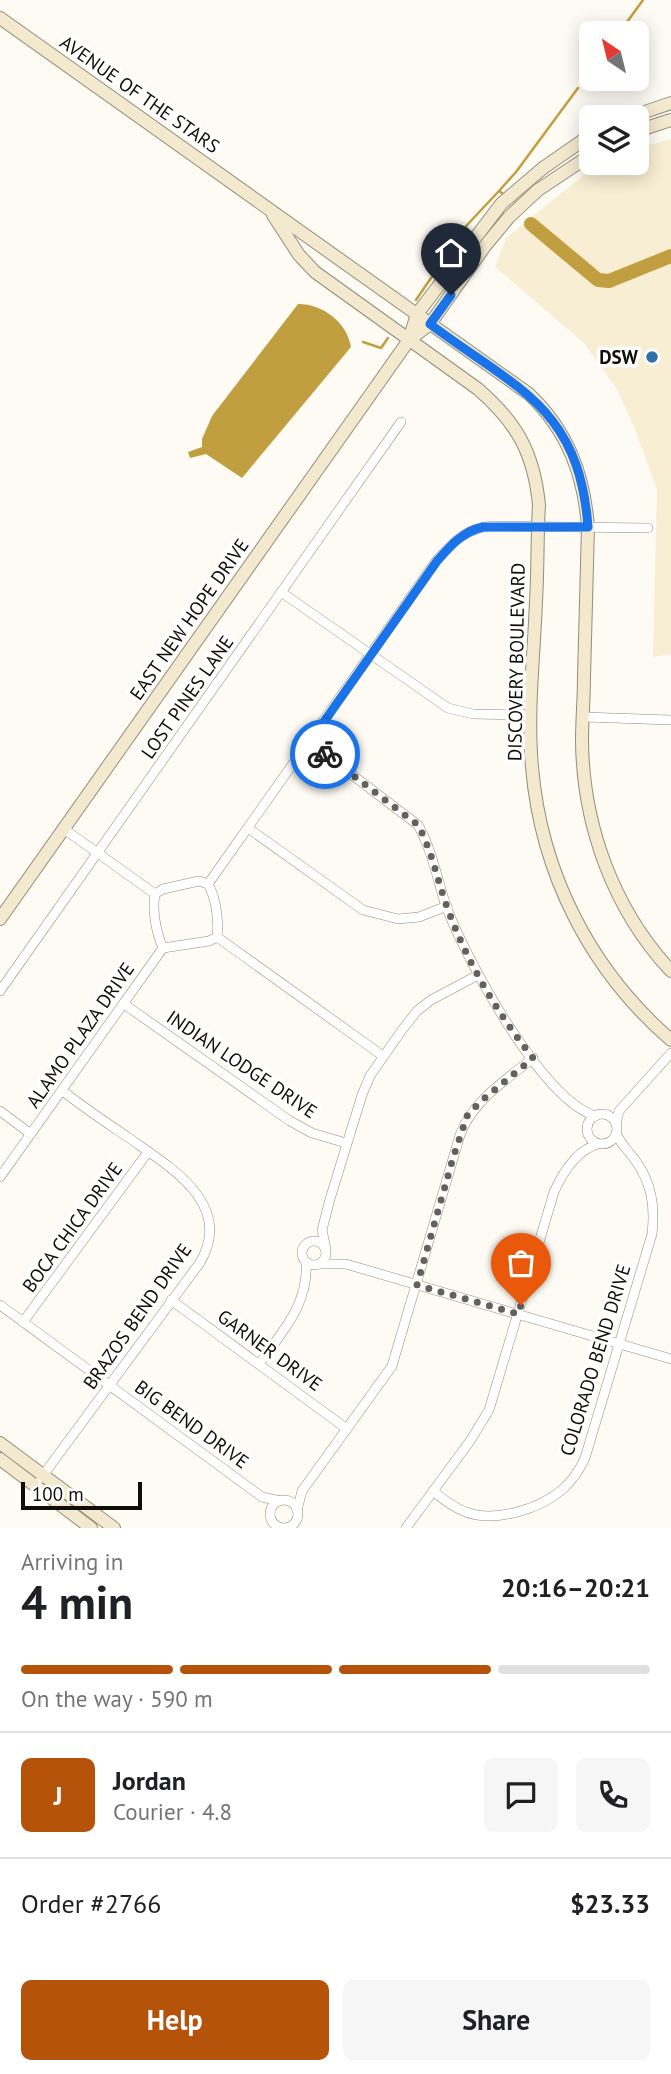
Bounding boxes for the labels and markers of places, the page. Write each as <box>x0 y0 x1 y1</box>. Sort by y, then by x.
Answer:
pin <box>421 223 481 295</box>
place label: DSW <box>599 345 639 369</box>
marker: DSW <box>644 349 660 365</box>
pin <box>491 1233 551 1305</box>

